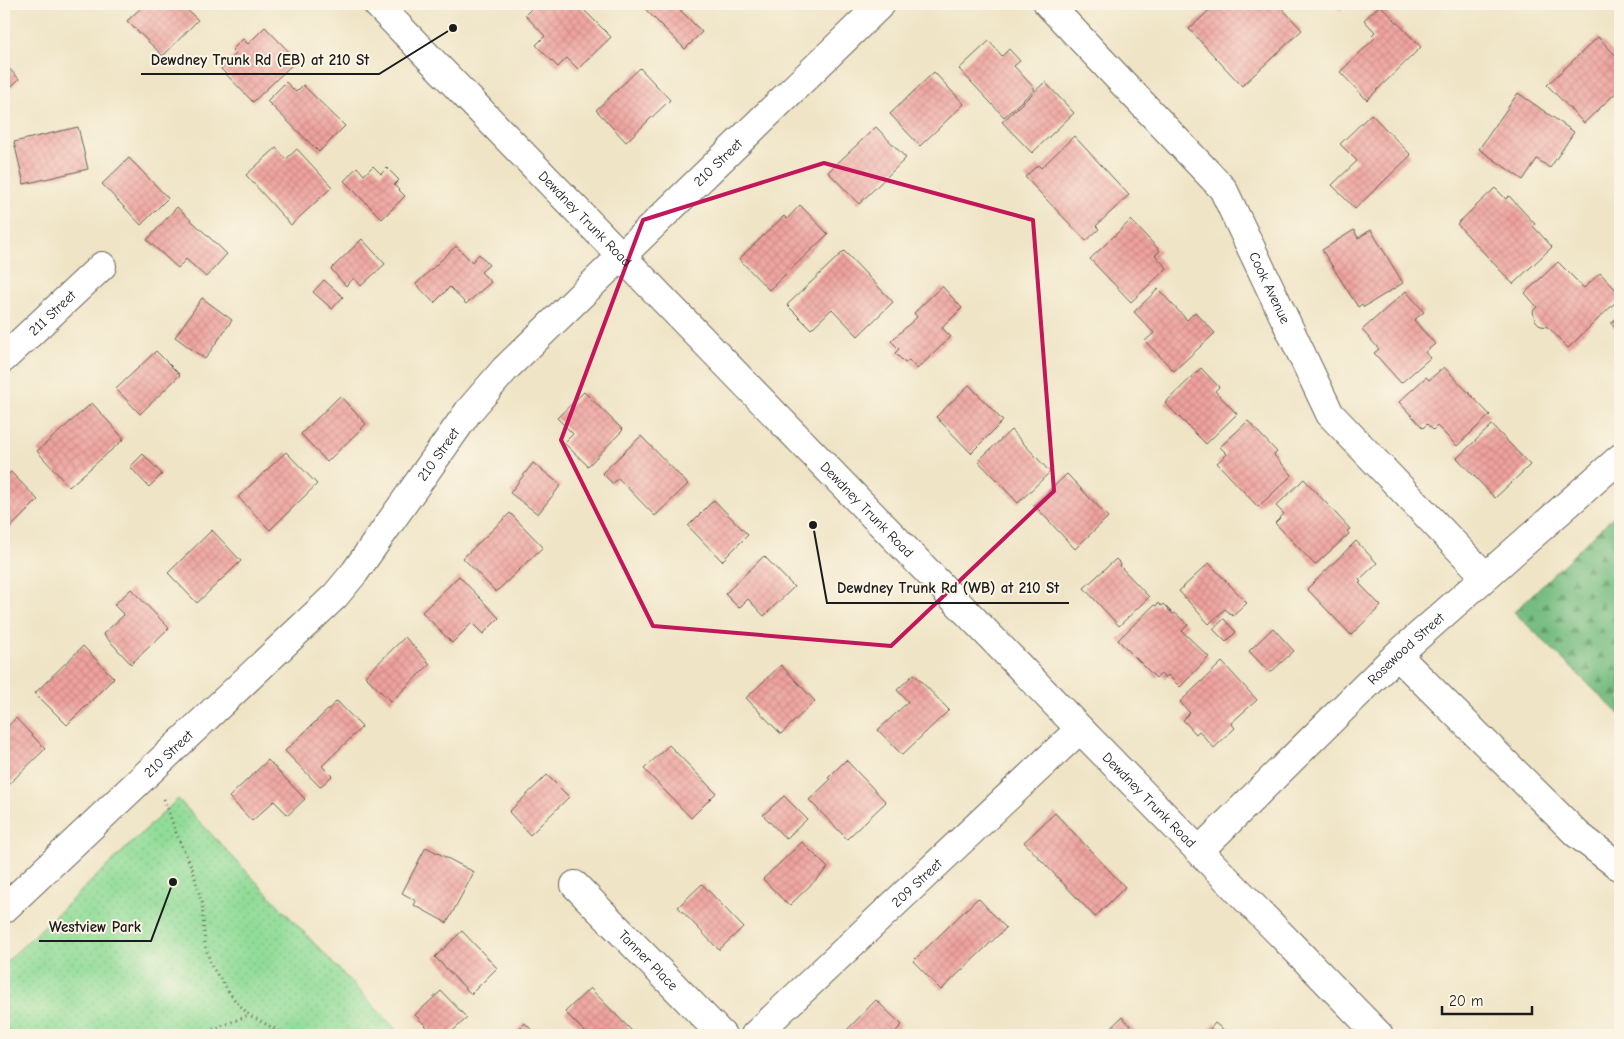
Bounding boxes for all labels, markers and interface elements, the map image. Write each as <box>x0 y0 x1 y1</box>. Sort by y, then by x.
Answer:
callout: Dewdney Trunk Rd (EB) at 210 St <box>141 44 379 74</box>
text: Dewdney Trunk Rd (EB) at 210 St <box>151 51 370 69</box>
street label: 210 Street <box>690 134 746 190</box>
street label: Dewdney Trunk Road <box>535 167 635 270</box>
street label: Cook Avenue <box>1246 249 1294 326</box>
street label: 211 Street <box>25 286 80 339</box>
street label: 210 Street <box>414 424 463 484</box>
street label: Dewdney Trunk Road <box>817 458 917 561</box>
callout: Dewdney Trunk Rd (WB) at 210 St <box>827 573 1069 603</box>
text: Dewdney Trunk Rd (WB) at 210 St <box>837 579 1060 597</box>
street label: Rosewood Street <box>1364 608 1448 688</box>
street label: 210 Street <box>140 726 197 781</box>
street label: Dewdney Trunk Road <box>1099 749 1200 851</box>
street label: 209 Street <box>888 854 946 911</box>
callout: Westview Park <box>39 911 151 941</box>
text: Westview Park <box>49 918 142 936</box>
street label: Tanner Place <box>615 926 682 994</box>
scale bar <box>1442 984 1532 1016</box>
text: 20 m <box>1449 992 1483 1010</box>

